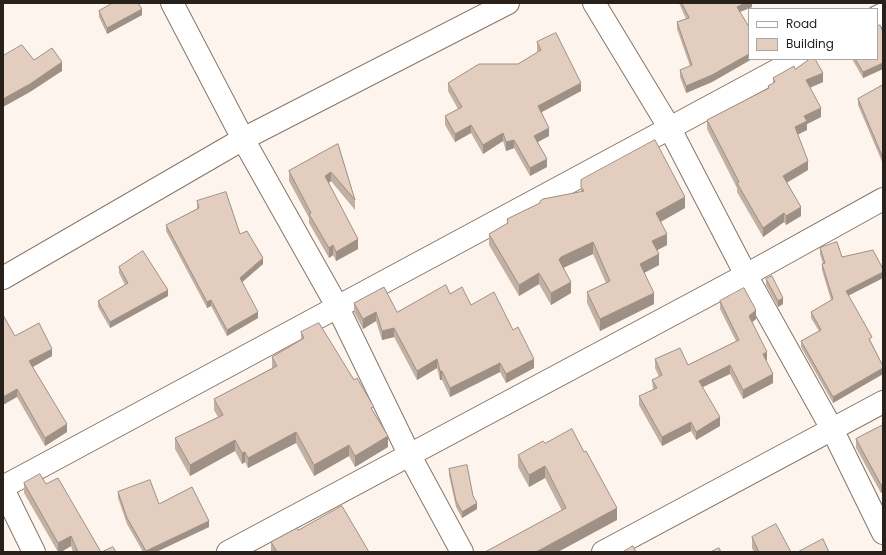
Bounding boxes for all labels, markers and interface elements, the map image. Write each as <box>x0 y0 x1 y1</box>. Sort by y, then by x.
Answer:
legend <box>748 8 878 60</box>
text: Road <box>786 15 817 32</box>
text: Building <box>786 35 834 52</box>

